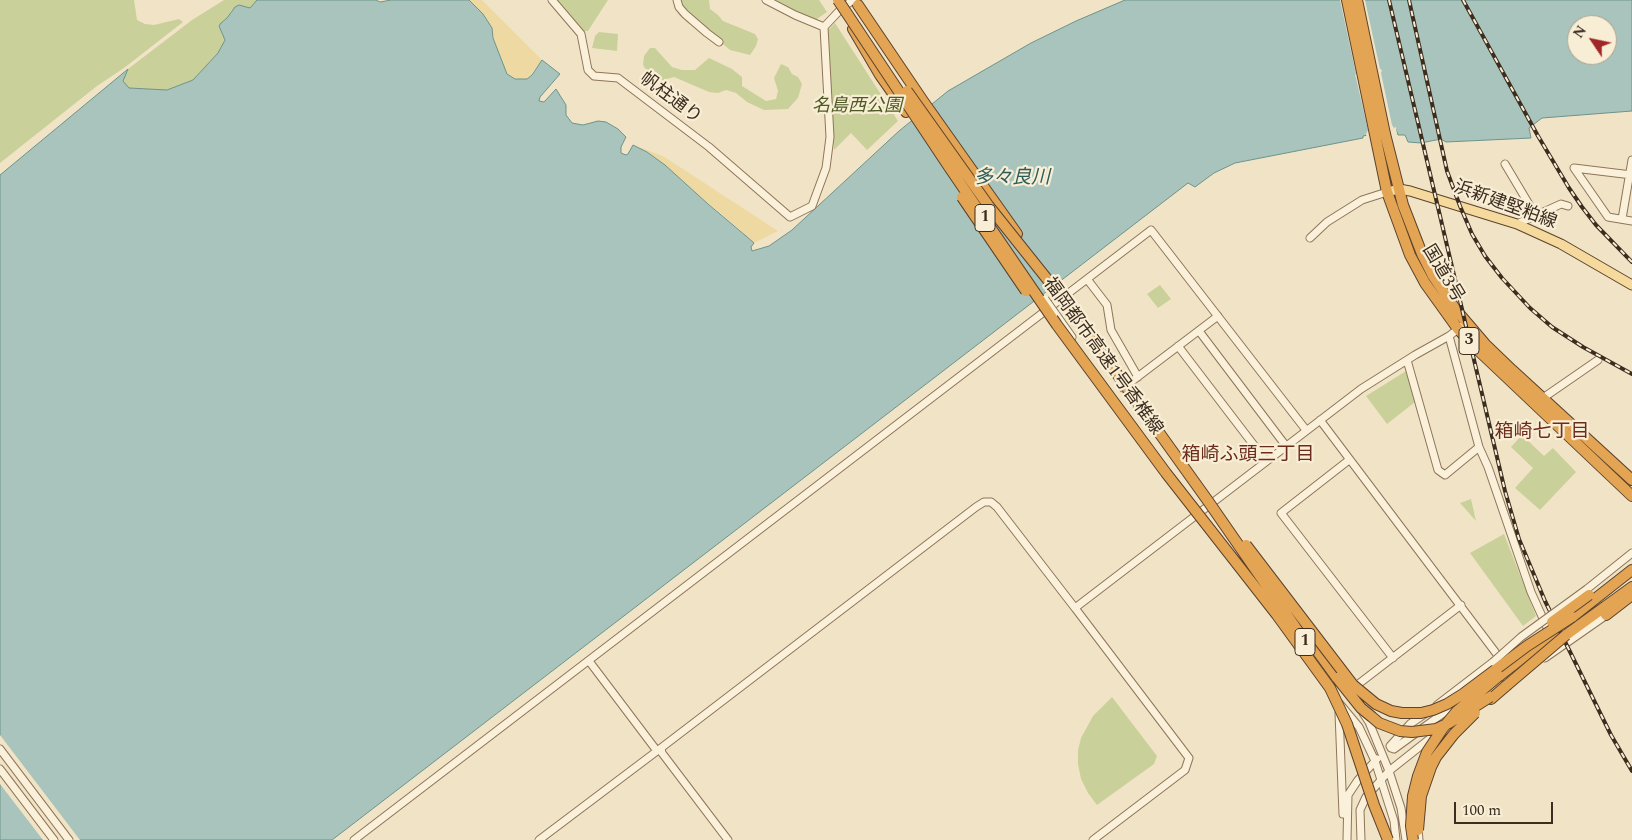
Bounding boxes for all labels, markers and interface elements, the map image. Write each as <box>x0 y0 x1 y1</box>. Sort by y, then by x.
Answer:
north arrow <box>1567 15 1617 65</box>
text: N <box>1568 21 1592 43</box>
street label: 帆柱通り <box>635 69 705 129</box>
park label: 名島西公園 <box>812 96 902 118</box>
water label: 多々良川 <box>974 168 1050 190</box>
street label: 浜新建堅粕線 <box>1451 177 1559 235</box>
road number: 1 <box>975 204 995 232</box>
street label: 国道3号 <box>1417 241 1467 307</box>
street label: 福岡都市高速1号香椎線 <box>1038 274 1166 440</box>
road number: 3 <box>1459 328 1479 354</box>
district label: 箱崎七丁目 <box>1495 422 1589 444</box>
district label: 箱崎ふ頭三丁目 <box>1182 445 1314 467</box>
road number: 1 <box>1295 628 1315 656</box>
scale bar <box>1457 792 1556 824</box>
text: 100 m <box>1462 799 1501 822</box>

